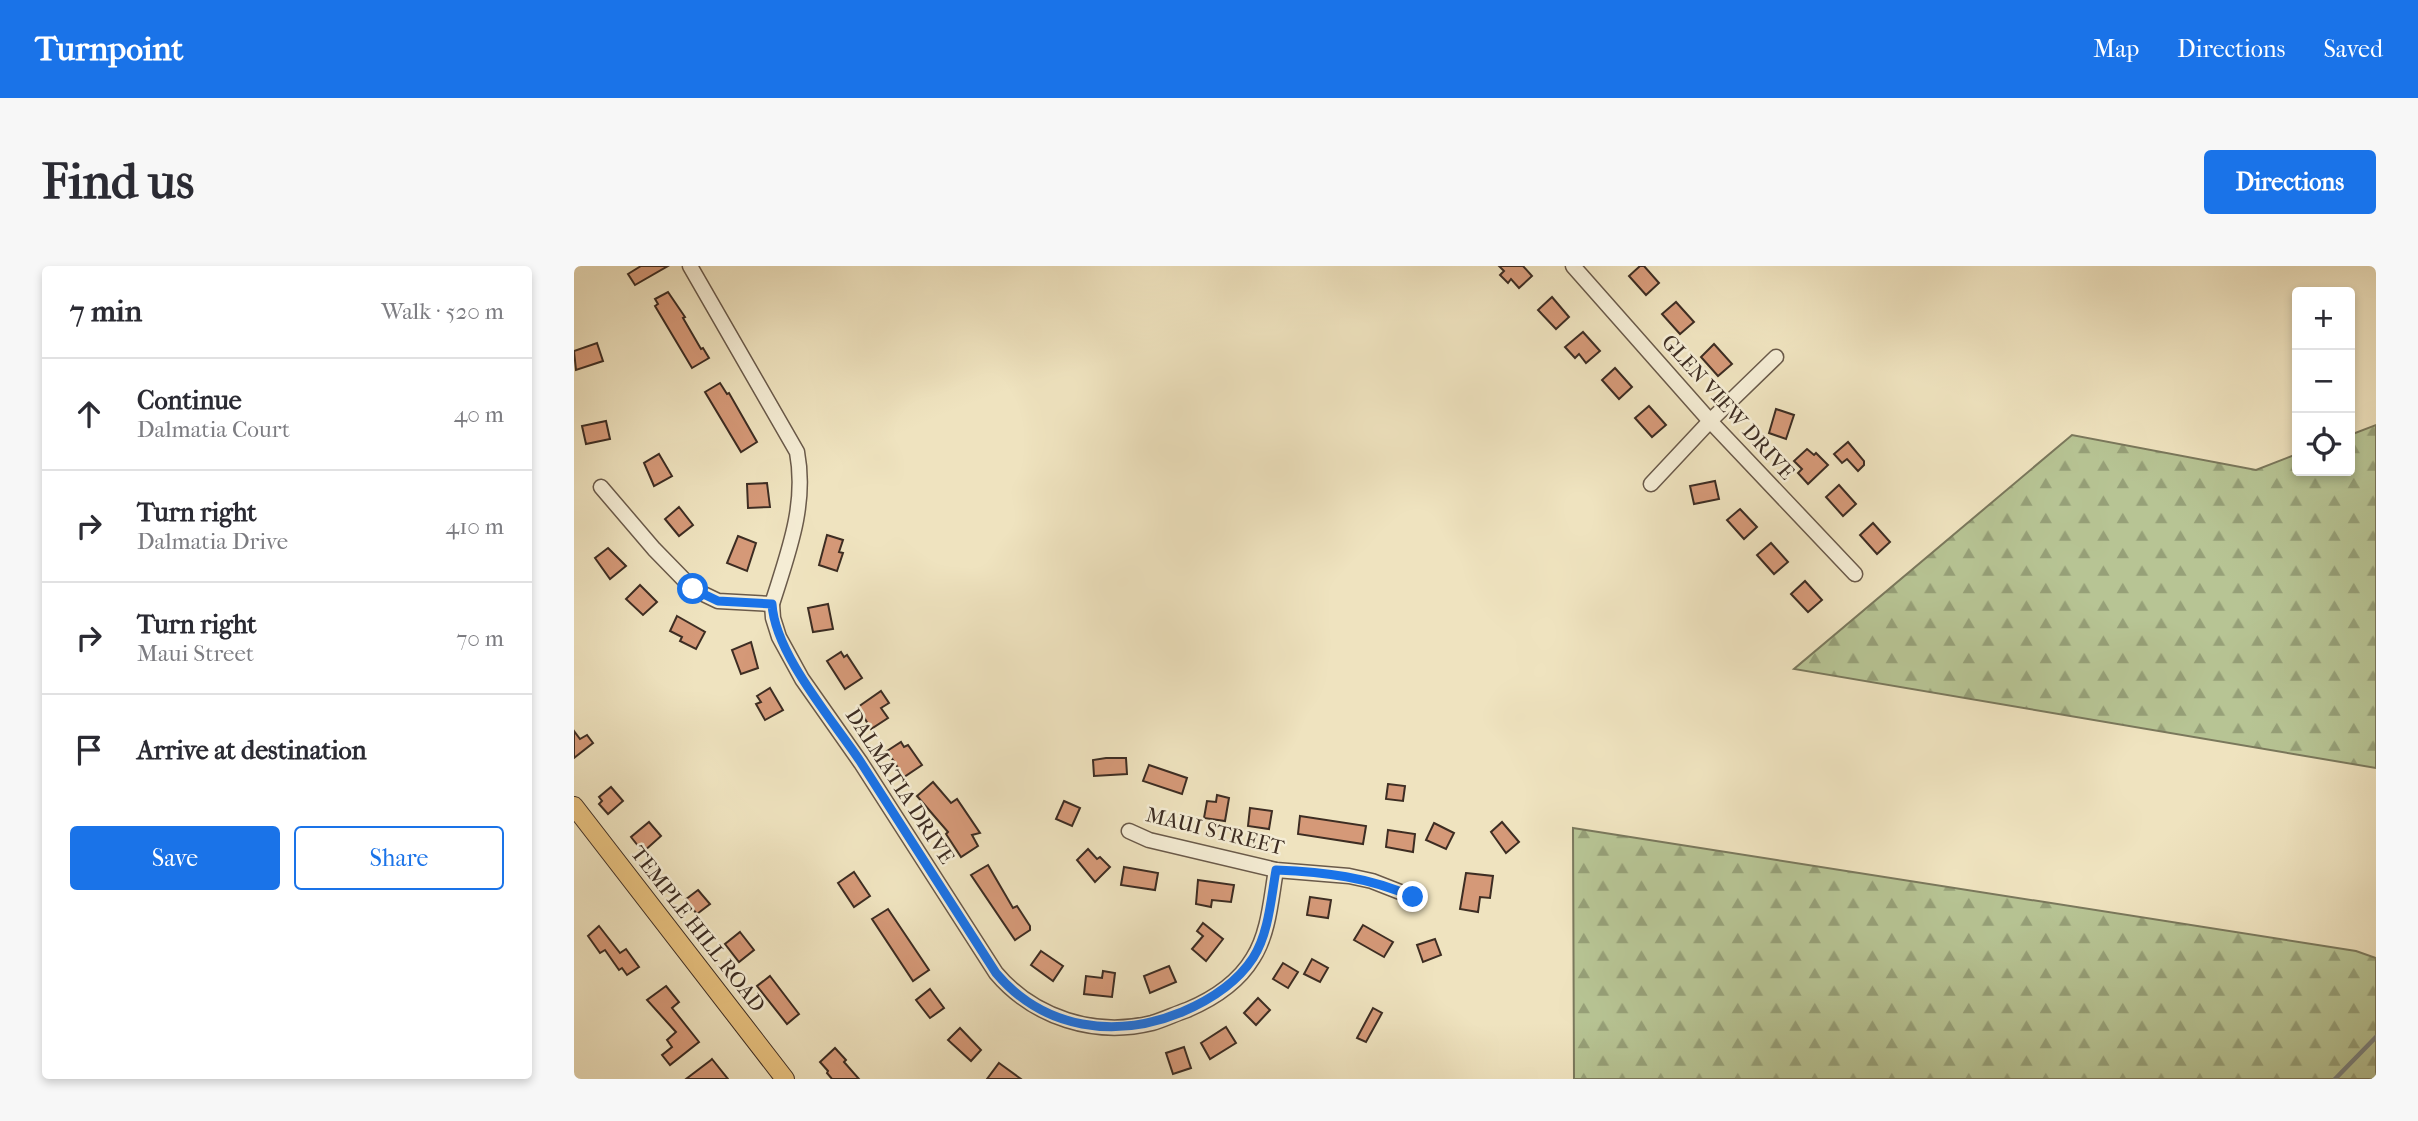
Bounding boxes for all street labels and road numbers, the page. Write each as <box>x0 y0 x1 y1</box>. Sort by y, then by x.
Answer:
street label: GLEN VIEW DRIVE <box>1657 330 1799 484</box>
street label: DALMATIA DRIVE <box>841 704 959 868</box>
street label: MAUI STREET <box>1144 802 1287 860</box>
street label: TEMPLE HILL ROAD <box>626 841 770 1017</box>

